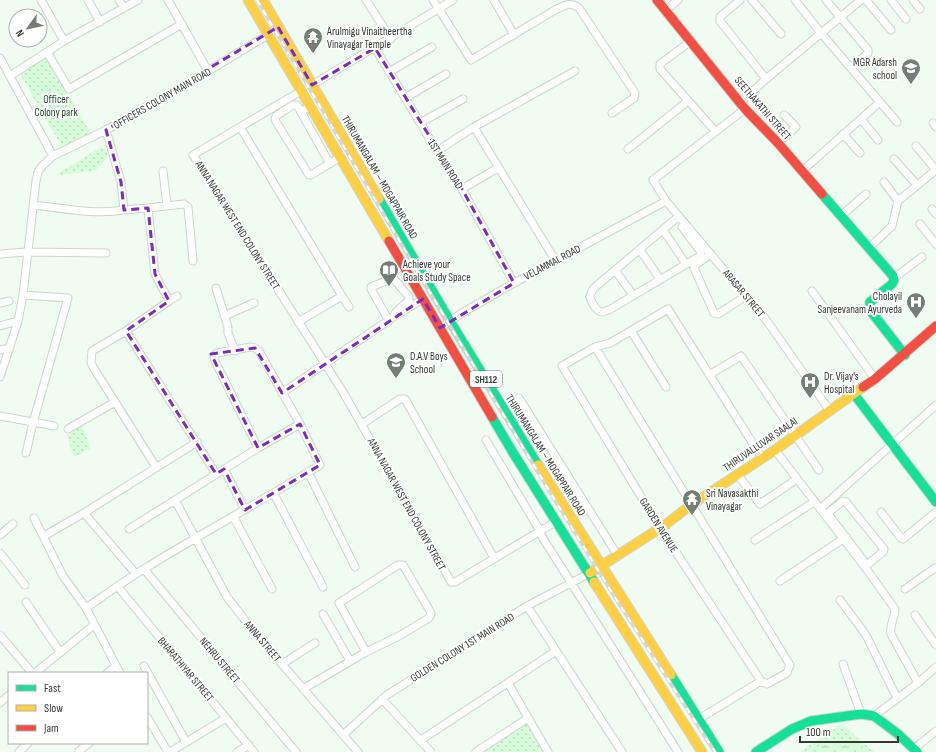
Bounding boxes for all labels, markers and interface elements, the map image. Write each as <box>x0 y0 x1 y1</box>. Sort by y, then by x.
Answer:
north arrow <box>8 8 48 48</box>
place label: Arulmigu Vinaitheertha Vinayagar Temple <box>326 25 412 51</box>
temple icon: Arulmigu Vinaitheertha Vinayagar Temple <box>302 26 324 54</box>
text: N <box>13 27 27 39</box>
place label: MGR Adarsh school <box>853 56 897 82</box>
school or university icon: MGR Adarsh school <box>900 57 922 85</box>
street label: OFFICERS COLONY MAIN ROAD <box>111 65 214 132</box>
street label: SEETHAKATHI STREET <box>732 74 794 143</box>
park label: Officer Colony park <box>34 93 78 119</box>
street label: THIRUMANGALAM – MOGAPPAIR ROAD <box>339 113 420 241</box>
street label: 1ST MAIN ROAD <box>425 137 466 191</box>
street label: ANNA NAGAR WEST END COLONY STREET <box>192 158 283 292</box>
street label: VELAMMAL ROAD <box>522 242 583 283</box>
place label: Achieve your Goals Study Space <box>402 258 471 284</box>
library icon: Achieve your Goals Study Space <box>378 259 400 287</box>
street label: ARASAR STREET <box>719 266 768 320</box>
place label: Cholayil Sanjeevanam Ayurveda <box>817 290 902 316</box>
hospital icon: Cholayil Sanjeevanam Ayurveda <box>905 291 927 319</box>
place label: D.A.V Boys School <box>410 350 448 376</box>
school or university icon: D.A.V Boys School <box>385 351 407 379</box>
place label: Dr. Vijay's Hospital <box>824 370 859 396</box>
road number: SH112 <box>470 371 502 387</box>
hospital icon: Dr. Vijay's Hospital <box>799 371 821 399</box>
street label: THIRUMANGALAM – MOGAPPAIR ROAD <box>503 392 588 518</box>
street label: THIRUVALLUVAR SAALAI <box>721 415 800 474</box>
street label: ANNA NAGAR WEST END COLONY STREET <box>364 435 449 573</box>
place label: Sri Navasakthi Vinayagar <box>706 487 758 513</box>
temple icon: Sri Navasakthi Vinayagar <box>681 488 703 516</box>
street label: GARDEN AVENUE <box>637 496 681 555</box>
street label: GOLDEN COLONY 1ST MAIN ROAD <box>408 610 517 685</box>
street label: ANNA STREET <box>241 617 284 665</box>
street label: BHARATHIYAR STREET <box>155 634 217 705</box>
street label: NEHRU STREET <box>197 635 243 686</box>
legend <box>8 672 148 744</box>
text: Fast <box>44 681 61 696</box>
text: Slow <box>44 701 63 716</box>
scale bar <box>800 718 898 744</box>
text: Jam <box>43 721 59 736</box>
text: 100 m <box>806 725 831 740</box>

